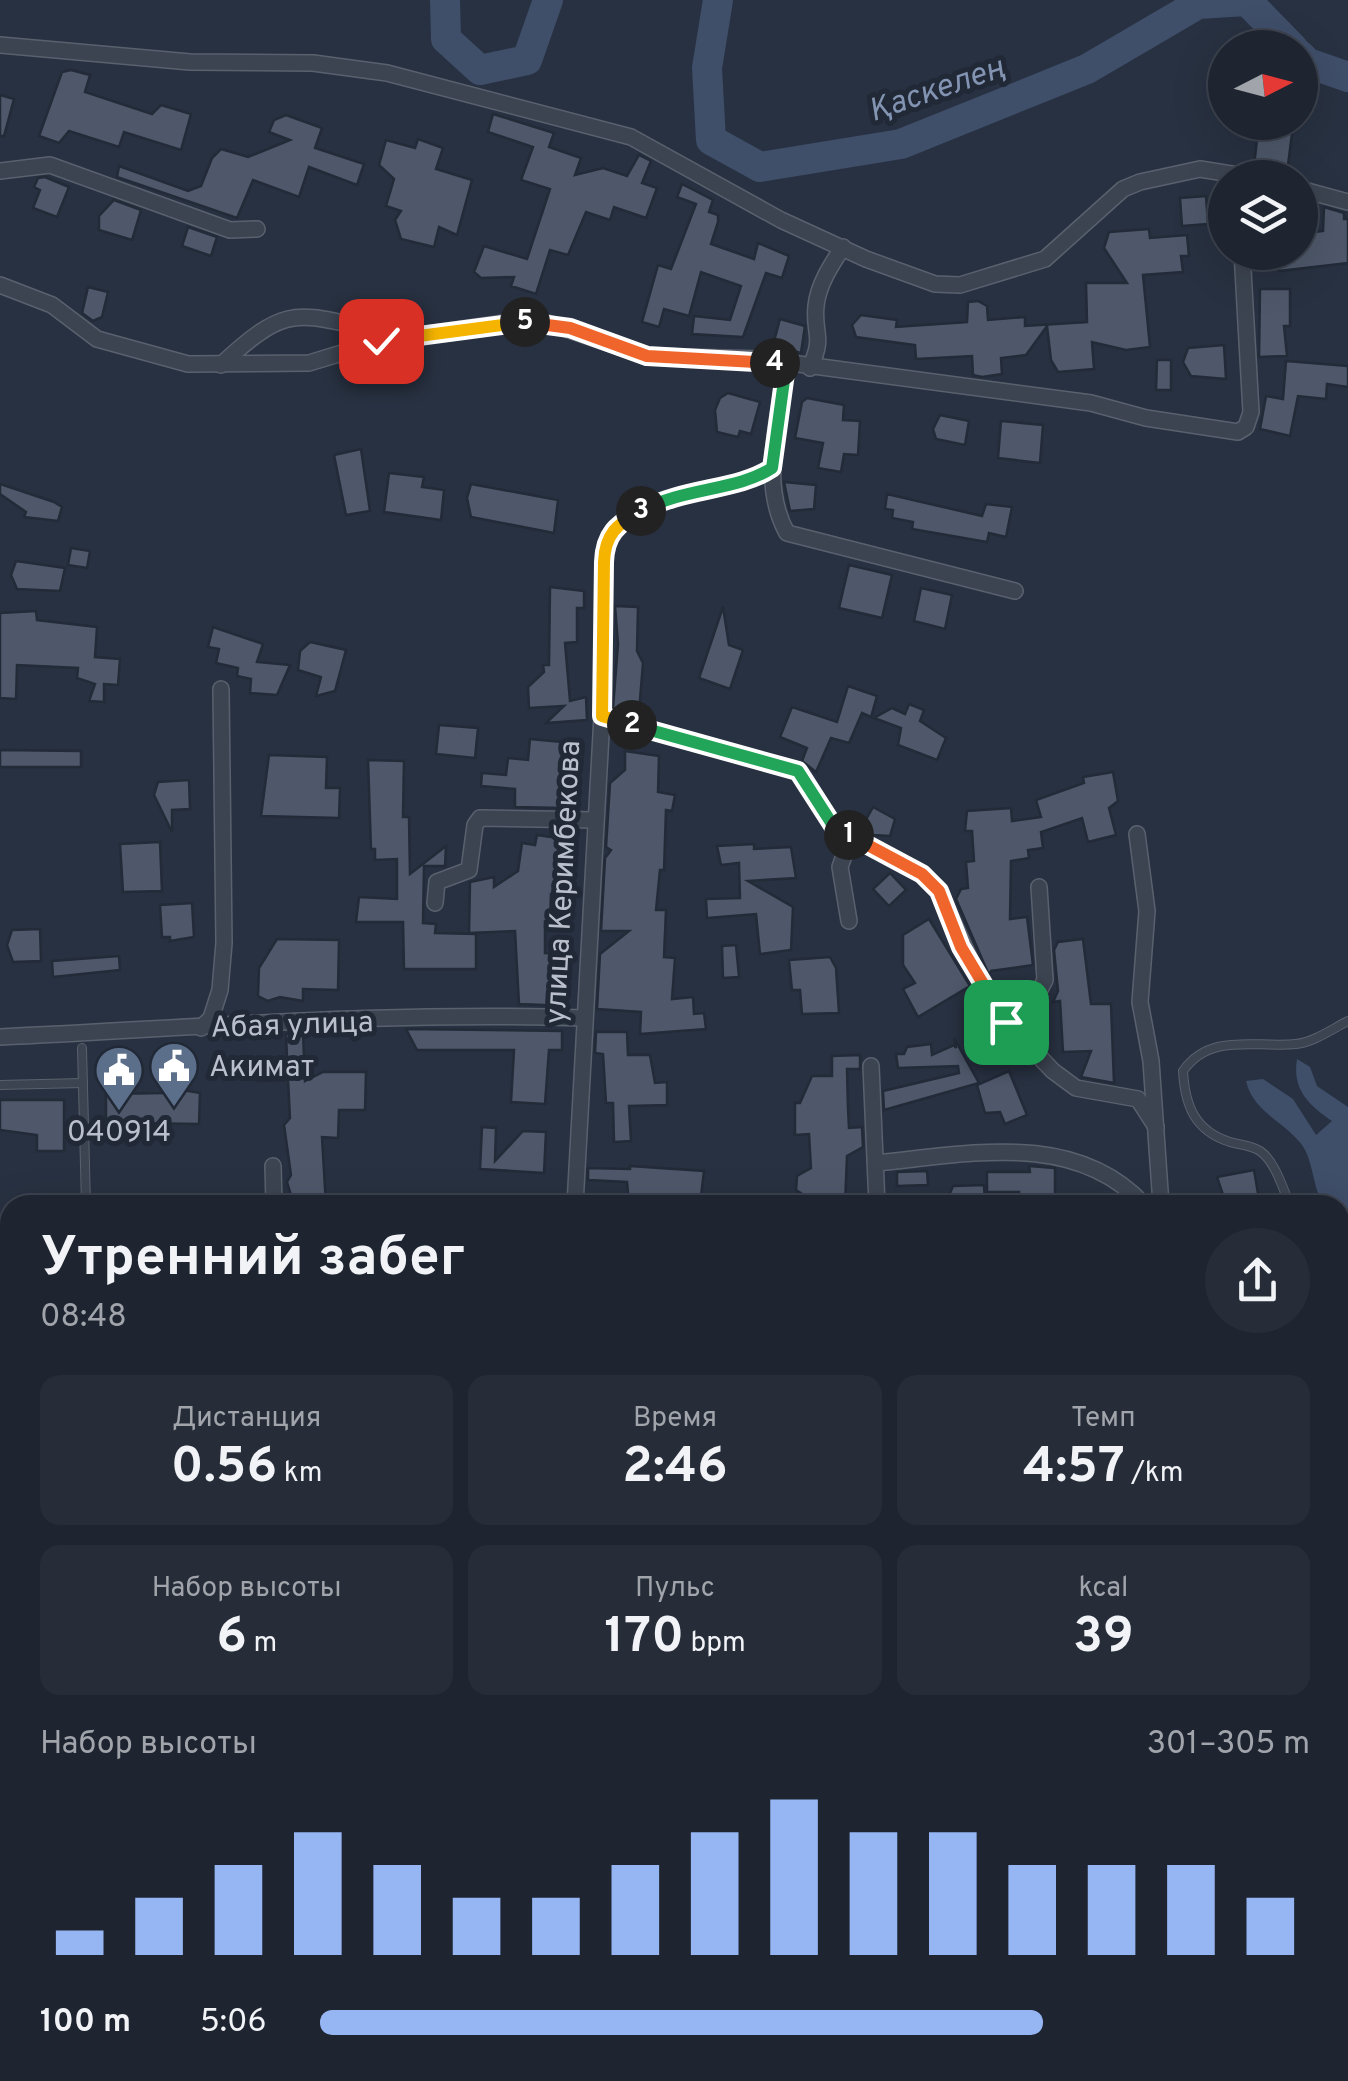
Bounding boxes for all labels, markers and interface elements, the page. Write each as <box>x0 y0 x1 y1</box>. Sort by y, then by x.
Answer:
north arrow <box>1208 30 1318 140</box>
map controls <box>1208 30 1318 270</box>
water label: Қаскелең <box>864 49 1010 133</box>
button: layers <box>1208 160 1318 270</box>
pin: 5 <box>500 297 550 347</box>
pin <box>339 299 424 384</box>
text: 5 <box>516 304 534 340</box>
icon: check <box>354 314 409 369</box>
pin: 4 <box>750 338 800 388</box>
text: 4 <box>766 345 784 381</box>
pin: 3 <box>616 486 666 536</box>
text: 3 <box>633 493 649 529</box>
pin: 2 <box>607 700 657 750</box>
text: 2 <box>623 707 641 743</box>
street label: улица Керимбекова <box>539 739 590 1025</box>
pin: 1 <box>824 810 874 860</box>
text: 1 <box>843 817 855 853</box>
pin <box>964 980 1049 1065</box>
icon: arrive <box>979 995 1034 1050</box>
street label: Абая улица <box>210 1005 374 1048</box>
public building icon: Акимат <box>148 1040 200 1108</box>
public building icon: 040914 <box>93 1044 145 1112</box>
place label: Акимат <box>209 1050 314 1087</box>
place label: 040914 <box>67 1115 171 1152</box>
text: Утренний забег <box>40 1225 465 1295</box>
button: share <box>1205 1228 1310 1333</box>
text: 08:48 <box>40 1298 127 1338</box>
text: Дистанция <box>172 1401 321 1437</box>
text: Время <box>633 1401 717 1437</box>
text: Темп <box>1071 1401 1136 1437</box>
text: 0.56 <box>171 1437 277 1500</box>
text: 2:46 <box>622 1437 728 1500</box>
text: 4:57 <box>1023 1437 1125 1500</box>
text: km <box>277 1456 323 1492</box>
text: /km <box>1125 1456 1184 1492</box>
text: Набор высоты <box>152 1571 342 1607</box>
text: Пульс <box>635 1571 715 1607</box>
text: kcal <box>1078 1571 1128 1607</box>
text: 6 <box>216 1607 247 1670</box>
text: 170 <box>604 1607 684 1670</box>
text: 39 <box>1073 1607 1134 1670</box>
text: m <box>247 1626 277 1662</box>
text: bpm <box>684 1626 746 1662</box>
text: Набор высоты <box>40 1725 257 1765</box>
text: 301–305 m <box>1147 1725 1310 1765</box>
text: 100 m <box>40 2003 131 2043</box>
text: 5:06 <box>200 2003 267 2043</box>

